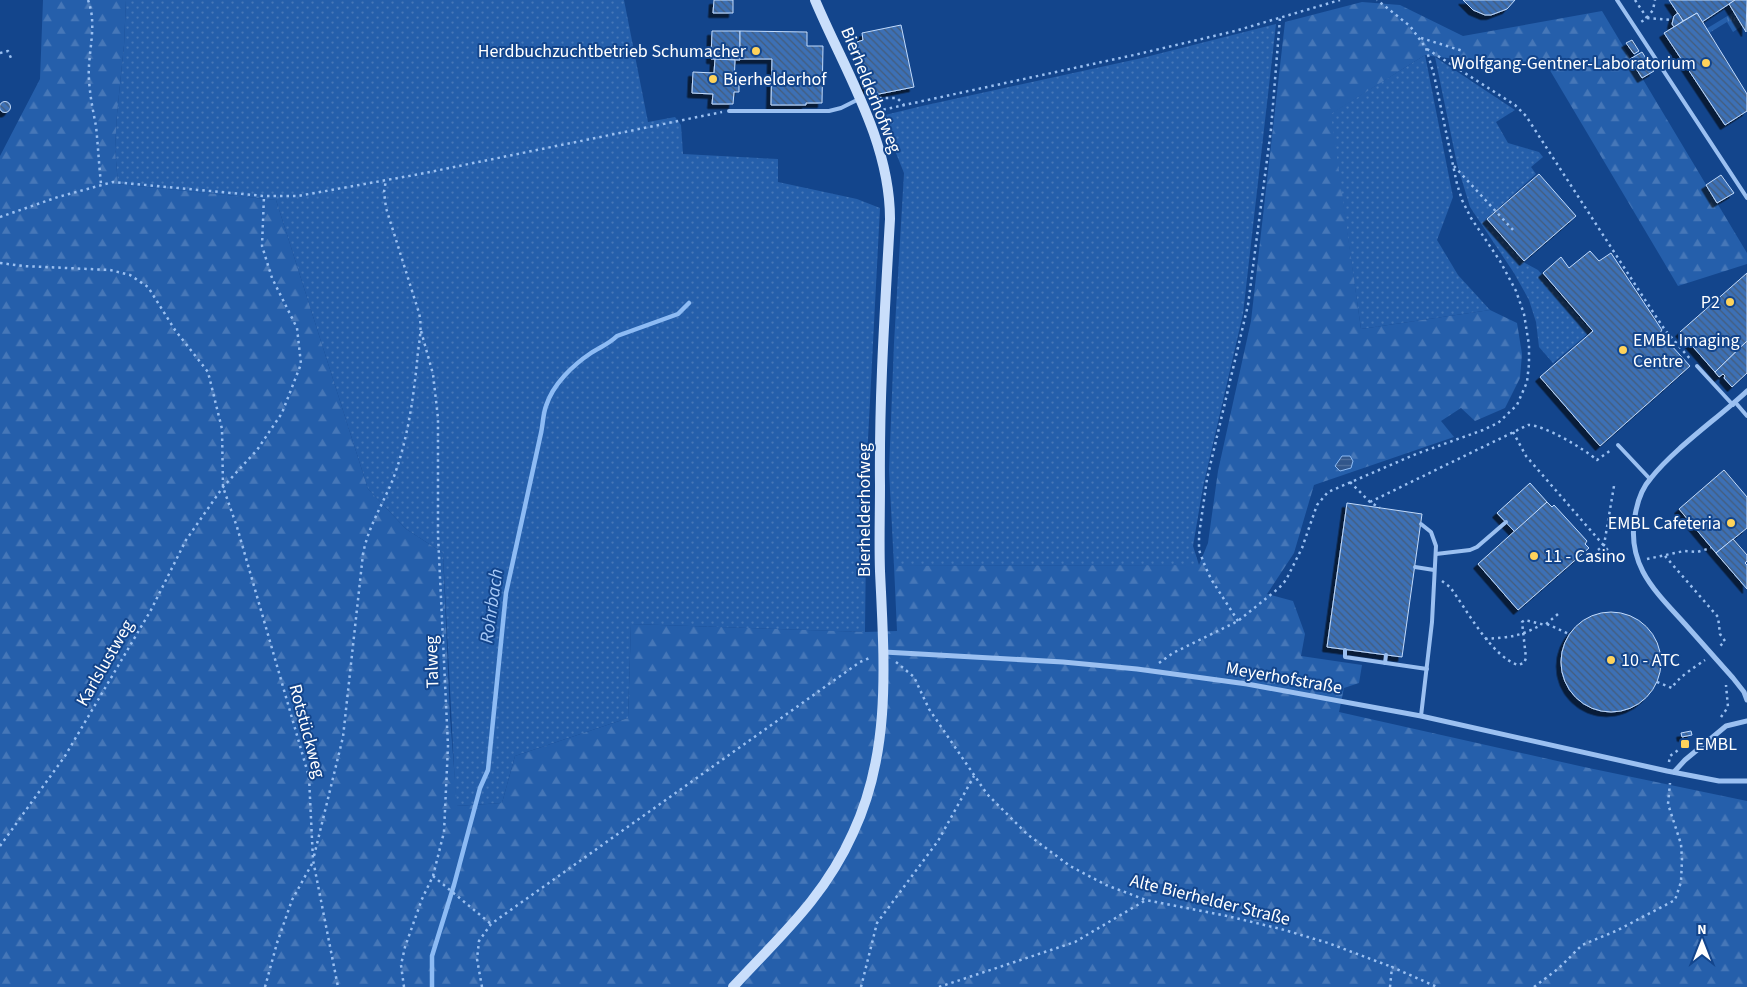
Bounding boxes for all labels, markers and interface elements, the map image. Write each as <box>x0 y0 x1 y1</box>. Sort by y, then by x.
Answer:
street label: Bierhelderhofweg <box>834 23 908 157</box>
place label: Herdbuchzuchtbetrieb Schumacher <box>478 39 747 64</box>
marker: Herdbuchzuchtbetrieb Schumacher <box>750 45 762 57</box>
place label: Wolfgang-Gentner-Laboratorium <box>1451 51 1696 76</box>
marker: Wolfgang-Gentner-Laboratorium <box>1700 57 1712 69</box>
place label: Bierhelderhof <box>723 67 827 92</box>
marker: Bierhelderhof <box>707 73 719 85</box>
place label: P2 <box>1701 290 1720 315</box>
marker: P2 <box>1724 296 1736 308</box>
place label: EMBL Imaging Centre <box>1633 328 1740 374</box>
marker: EMBL Imaging Centre <box>1617 344 1629 356</box>
street label: Bierhelderhofweg <box>852 443 877 577</box>
place label: EMBL Cafeteria <box>1608 511 1721 536</box>
marker: EMBL Cafeteria <box>1725 517 1737 529</box>
place label: 11 - Casino <box>1544 544 1626 569</box>
marker: 11 - Casino <box>1528 550 1540 562</box>
water label: Rohrbach <box>473 567 511 645</box>
street label: Karlslustweg <box>70 615 140 711</box>
street label: Talweg <box>419 635 445 689</box>
place label: 10 - ATC <box>1621 648 1680 673</box>
marker: 10 - ATC <box>1605 654 1617 666</box>
street label: Meyerhofstraße <box>1224 655 1344 701</box>
street label: Rotstückweg <box>282 681 332 781</box>
place label: EMBL <box>1695 732 1737 757</box>
marker: EMBL <box>1679 738 1691 750</box>
street label: Alte Bierhelder Straße <box>1127 868 1293 932</box>
north arrow <box>1677 917 1727 967</box>
text: N <box>1697 920 1707 940</box>

